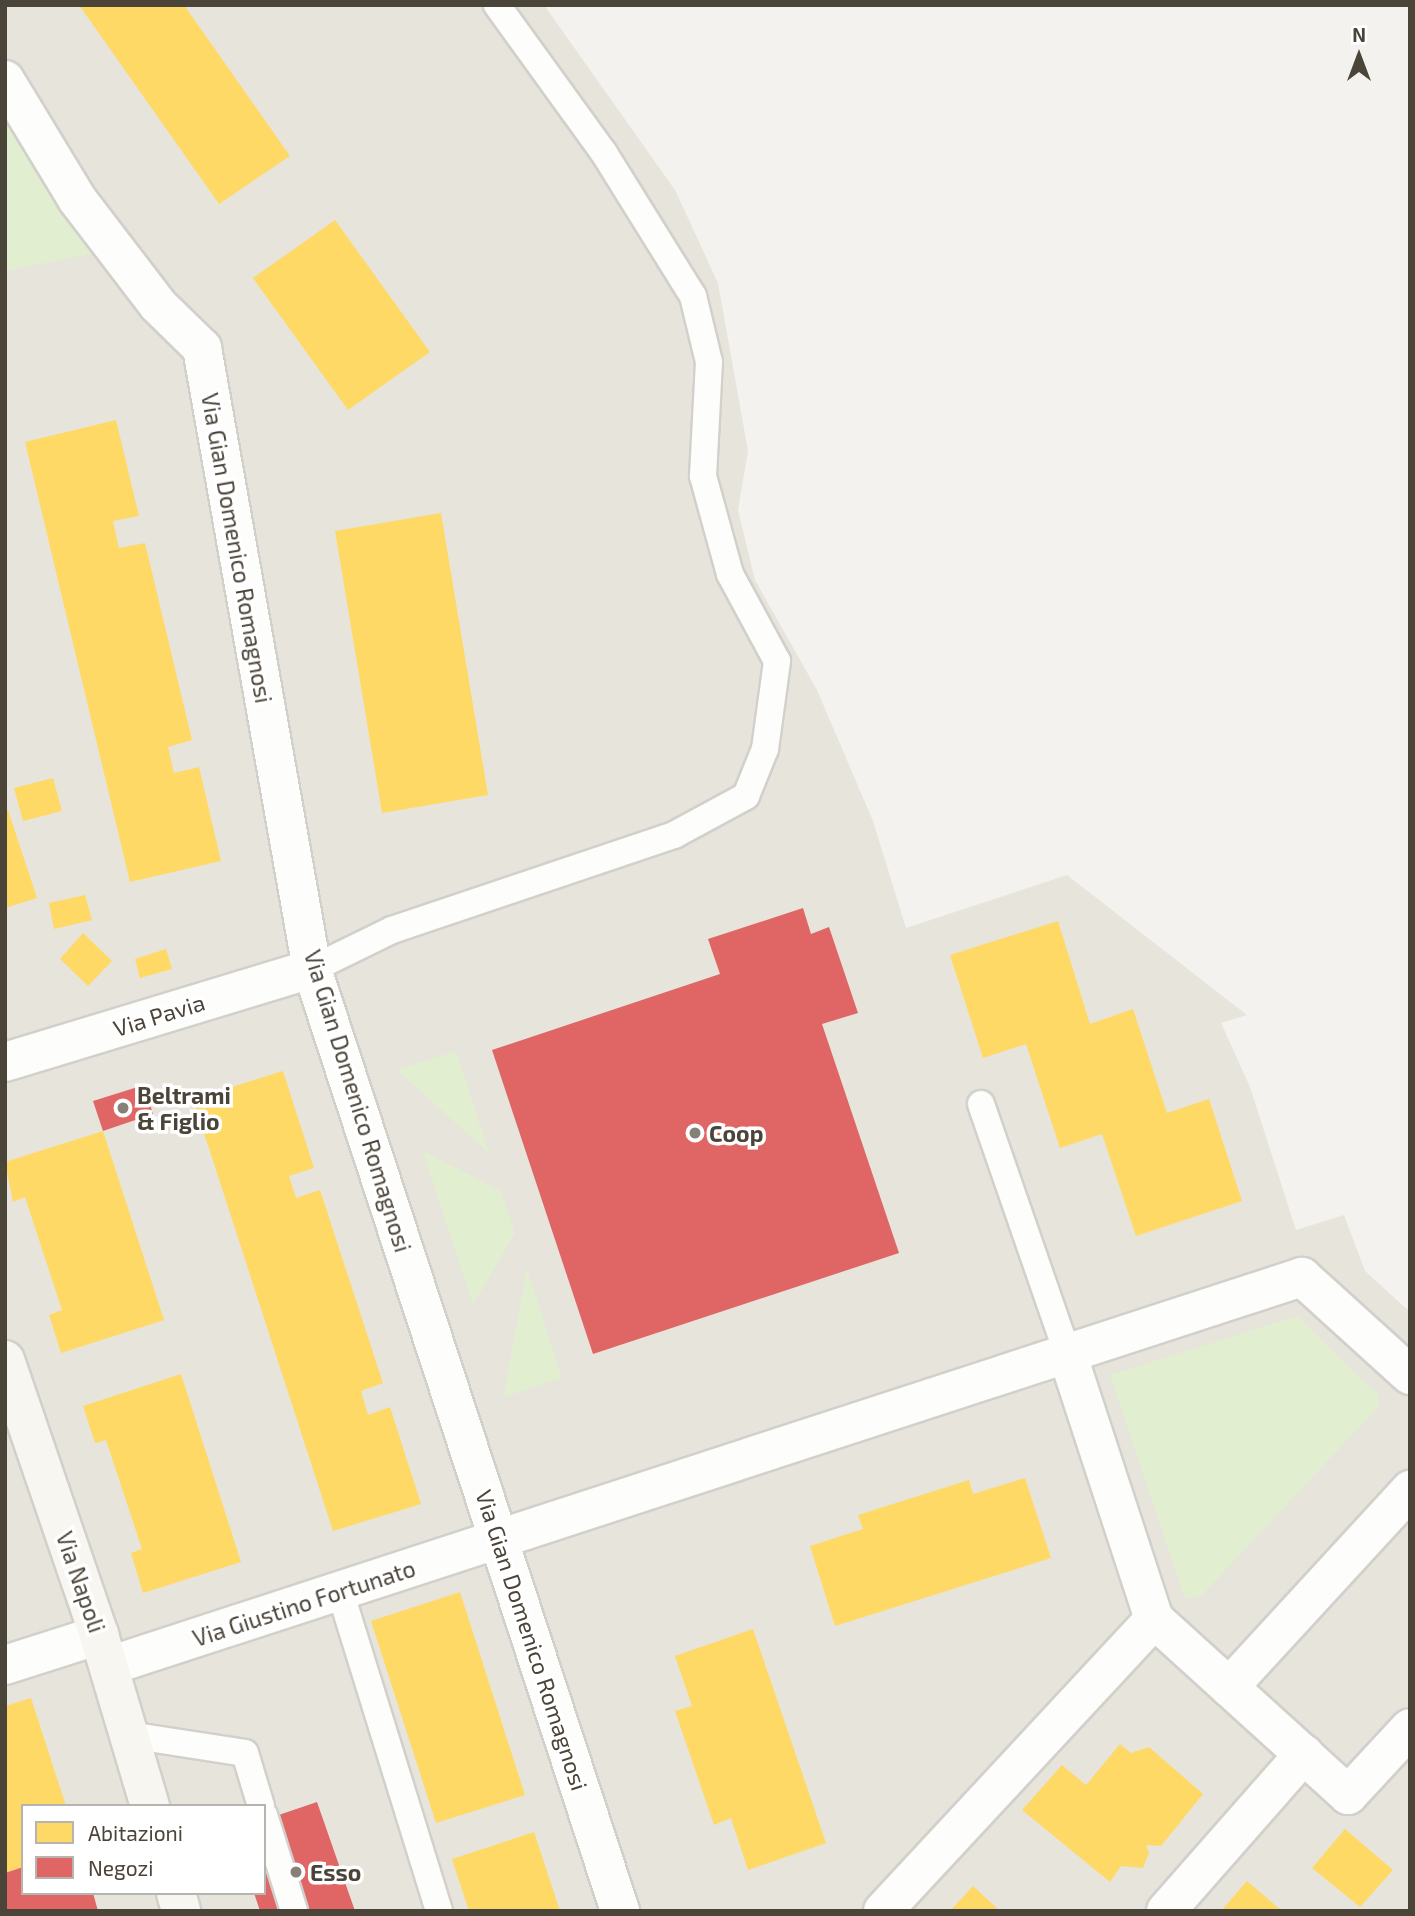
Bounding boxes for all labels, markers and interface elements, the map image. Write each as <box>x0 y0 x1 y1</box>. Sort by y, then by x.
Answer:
north arrow <box>1324 21 1394 91</box>
text: N <box>1352 23 1366 46</box>
street label: Via Gian Domenico Romagnosi <box>196 391 278 705</box>
street label: Via Gian Domenico Romagnosi <box>299 947 417 1255</box>
street label: Via Pavia <box>110 988 208 1042</box>
place label: Beltrami & Figlio <box>137 1081 231 1135</box>
marker: Beltrami & Figlio <box>115 1100 131 1116</box>
place label: Coop <box>709 1119 763 1147</box>
marker: Coop <box>687 1125 703 1141</box>
street label: Via Gian Domenico Romagnosi <box>470 1486 594 1794</box>
street label: Via Napoli <box>51 1528 111 1636</box>
street label: Via Giustino Fortunato <box>189 1554 419 1652</box>
legend <box>21 1804 266 1895</box>
text: Abitazioni <box>88 1820 183 1845</box>
text: Negozi <box>88 1855 154 1880</box>
place label: Esso <box>310 1858 361 1886</box>
marker: Esso <box>288 1864 304 1880</box>

